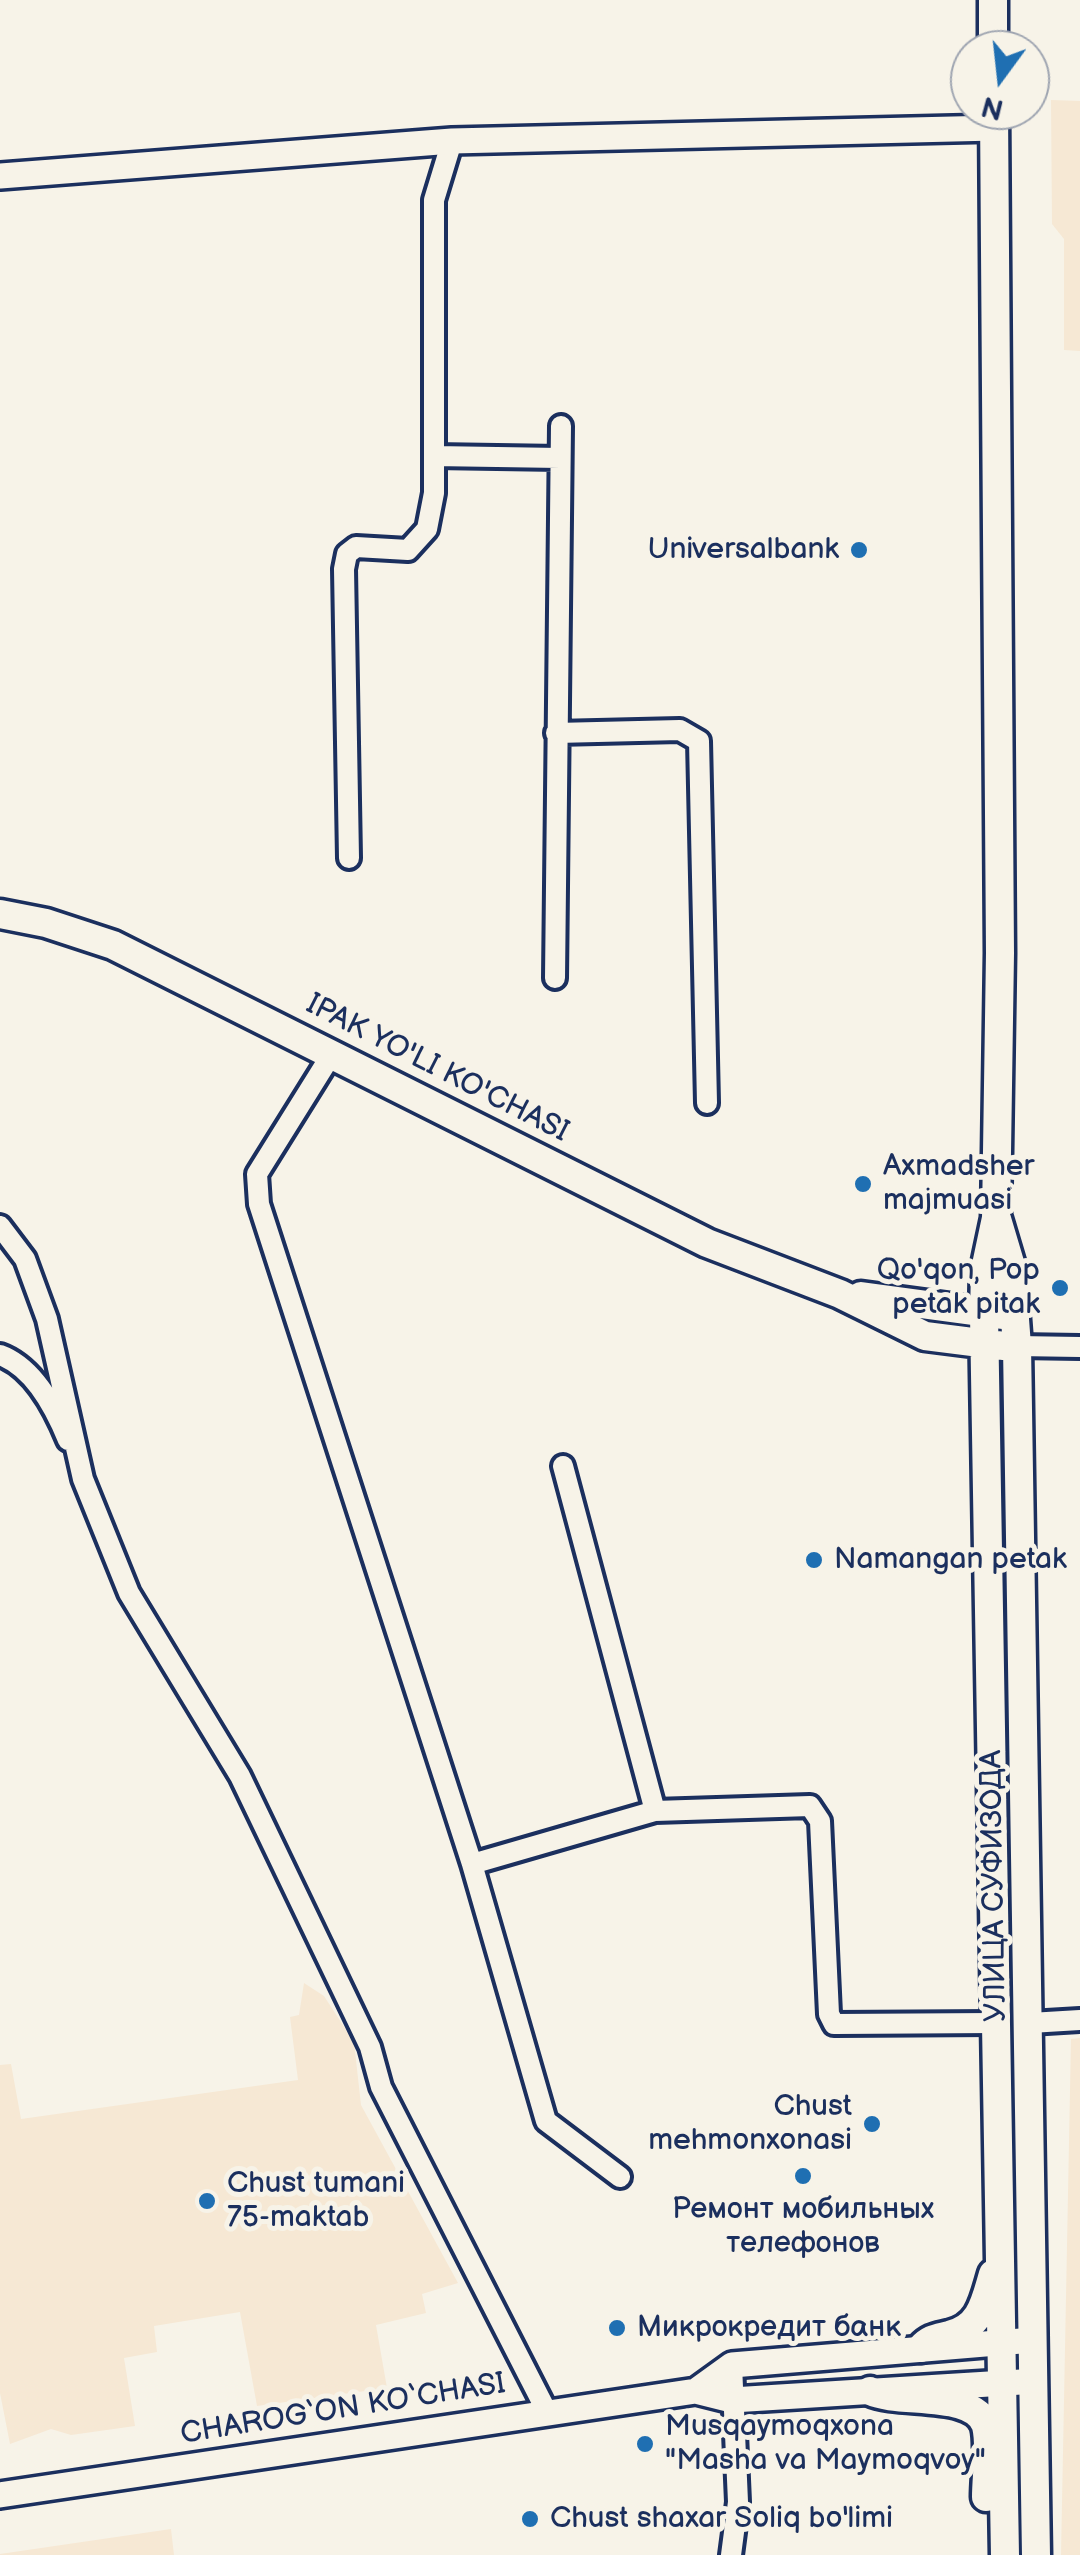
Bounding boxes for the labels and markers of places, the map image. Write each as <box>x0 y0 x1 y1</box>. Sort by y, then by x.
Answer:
place label: Universalbank <box>647 532 839 568</box>
marker: Universalbank <box>848 539 870 561</box>
place label: Axmadsher majmuasi <box>883 1149 1034 1220</box>
marker: Axmadsher majmuasi <box>852 1173 874 1195</box>
place label: Qo'qon, Pop petak pitak <box>877 1253 1040 1324</box>
marker: Qo'qon, Pop petak pitak <box>1049 1277 1071 1299</box>
place label: Namangan petak <box>834 1542 1067 1578</box>
marker: Namangan petak <box>803 1549 825 1571</box>
place label: Chust mehmonxonasi <box>648 2089 852 2160</box>
marker: Chust mehmonxonasi <box>861 2113 883 2135</box>
marker: Ремонт мобильных телефонов <box>792 2165 814 2187</box>
place label: Chust tumani 75-maktab <box>227 2166 405 2236</box>
marker: Chust tumani 75-maktab <box>196 2190 218 2212</box>
place label: Ремонт мобильных телефонов <box>672 2192 934 2262</box>
place label: Микрокредит банк <box>637 2310 901 2346</box>
marker: Микрокредит банк <box>606 2317 628 2339</box>
place label: Musqaymoqxona "Masha va Maymoqvoy" <box>665 2409 986 2480</box>
marker: Musqaymoqxona "Masha va Maymoqvoy" <box>634 2433 656 2455</box>
place label: Chust shaxar Soliq bo'limi <box>550 2501 893 2537</box>
marker: Chust shaxar Soliq bo'limi <box>519 2508 541 2530</box>

